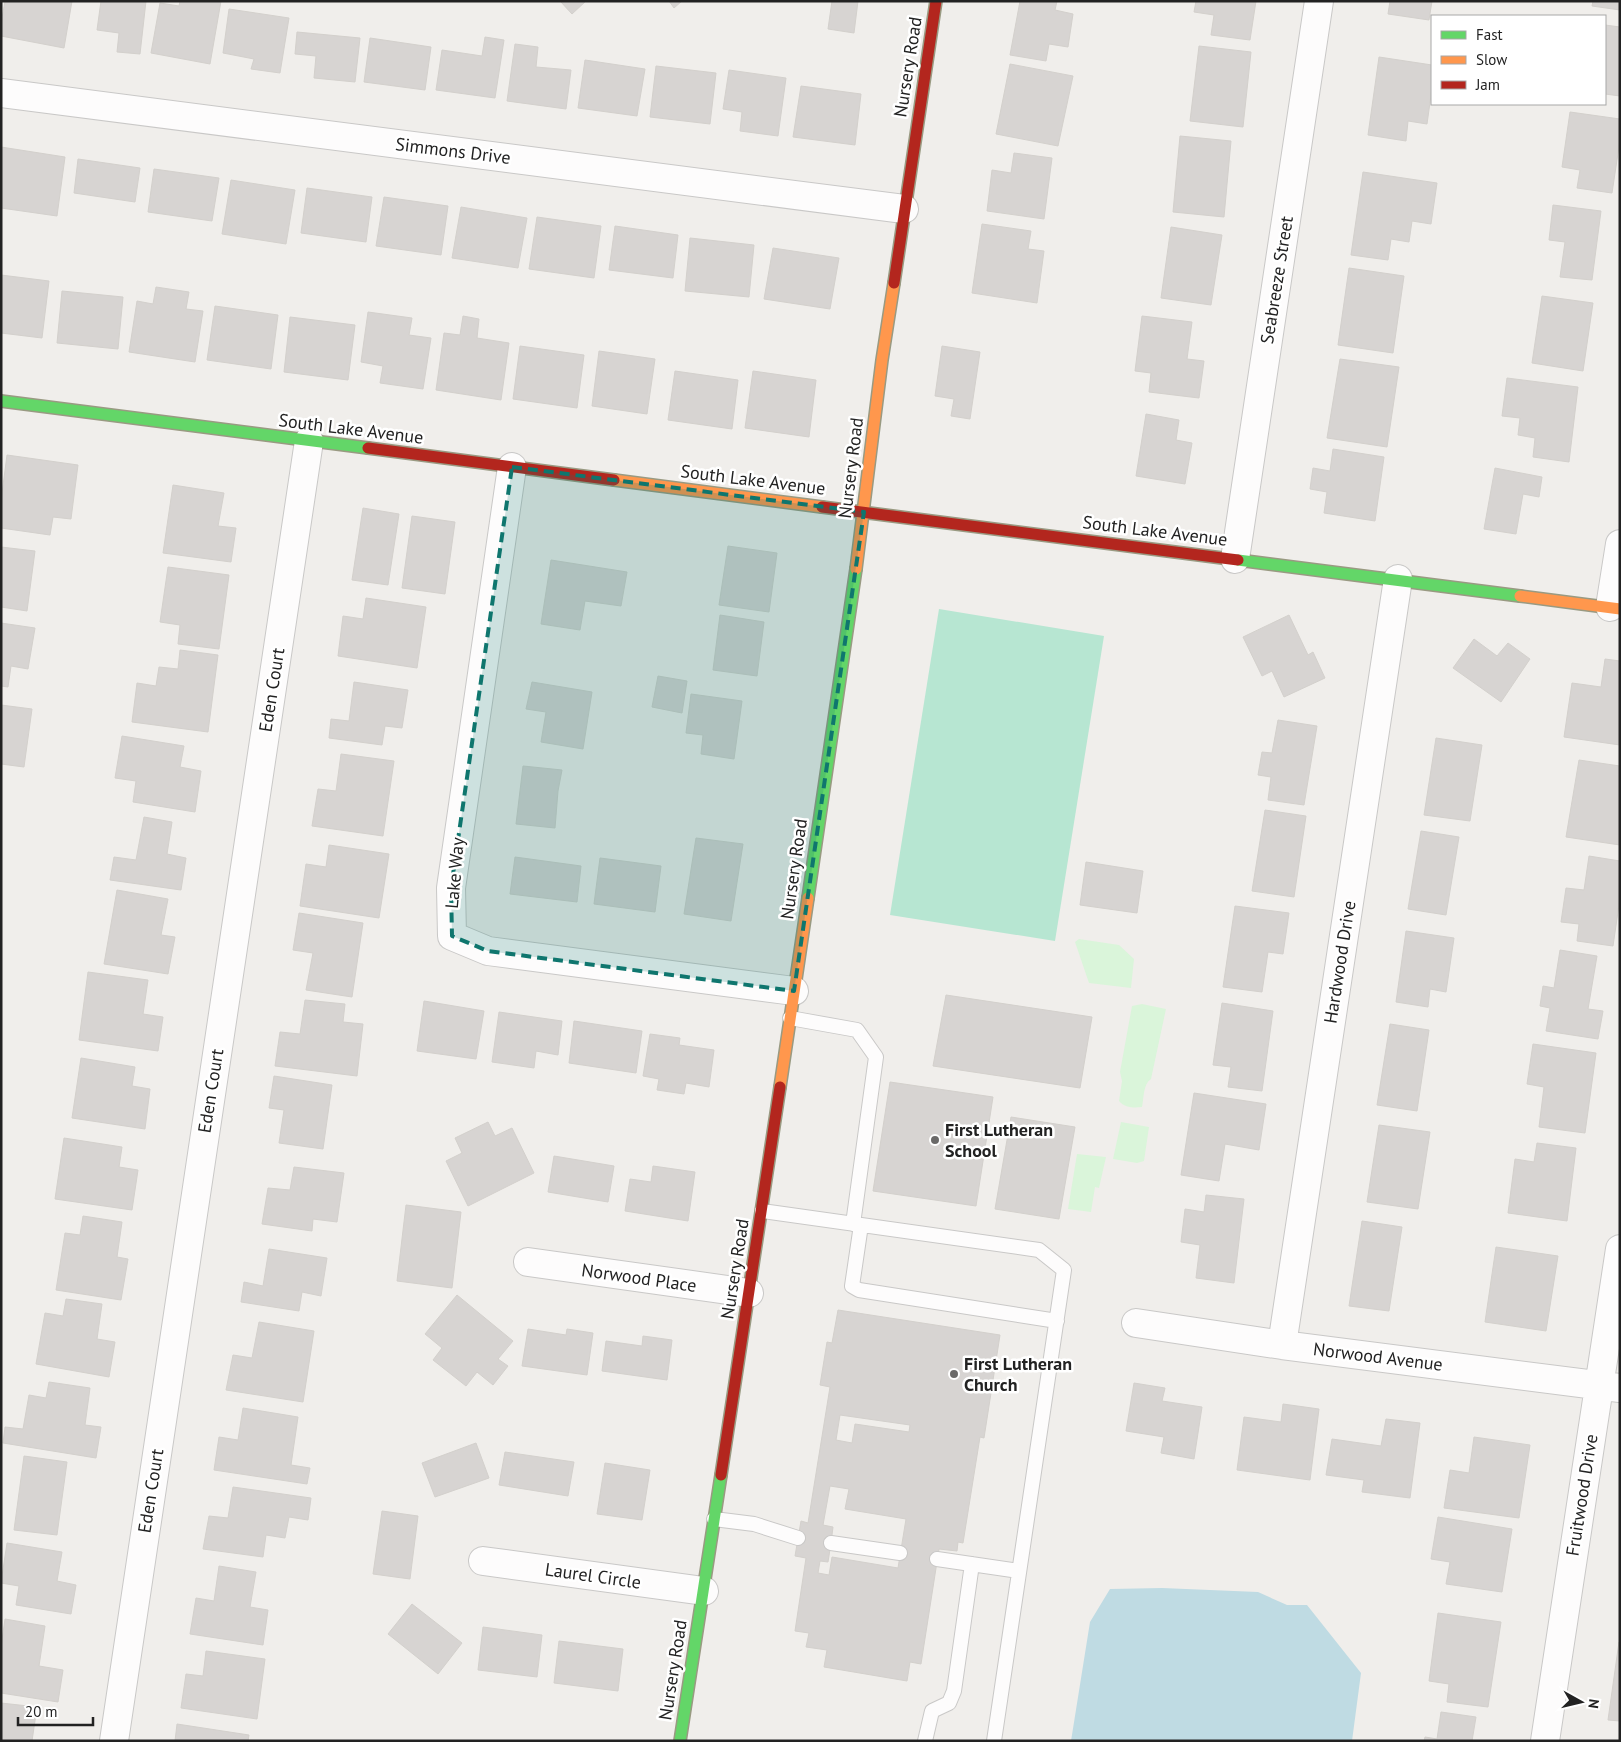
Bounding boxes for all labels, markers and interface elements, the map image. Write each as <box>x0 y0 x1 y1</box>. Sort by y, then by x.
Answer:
street label: Nursery Road <box>888 15 927 119</box>
legend <box>1431 15 1606 105</box>
text: Fast <box>1476 25 1503 44</box>
text: Slow <box>1476 50 1507 69</box>
text: Jam <box>1475 75 1500 94</box>
street label: Simmons Drive <box>394 132 512 169</box>
street label: Seabreeze Street <box>1255 214 1298 345</box>
street label: South Lake Avenue <box>277 408 425 449</box>
street label: Nursery Road <box>833 416 868 520</box>
street label: South Lake Avenue <box>679 459 827 500</box>
street label: South Lake Avenue <box>1081 510 1229 551</box>
street label: Eden Court <box>254 646 290 734</box>
street label: Nursery Road <box>775 817 812 921</box>
street label: Lake Way <box>440 836 469 910</box>
street label: Hardwood Drive <box>1318 899 1361 1025</box>
street label: Eden Court <box>193 1047 229 1135</box>
place label: First Lutheran School <box>945 1118 1053 1162</box>
marker: First Lutheran School <box>929 1134 941 1146</box>
street label: Nursery Road <box>715 1217 754 1321</box>
street label: Norwood Place <box>580 1258 698 1297</box>
street label: Norwood Avenue <box>1312 1337 1444 1376</box>
place label: First Lutheran Church <box>964 1352 1072 1396</box>
marker: First Lutheran Church <box>948 1368 960 1380</box>
street label: Fruitwood Drive <box>1561 1432 1603 1558</box>
street label: Eden Court <box>133 1447 169 1535</box>
street label: Laurel Circle <box>544 1557 643 1594</box>
street label: Nursery Road <box>653 1618 692 1722</box>
north arrow <box>1556 1677 1606 1727</box>
scale bar <box>18 1694 92 1726</box>
text: N <box>1584 1698 1603 1710</box>
text: 20 m <box>25 1702 58 1721</box>

